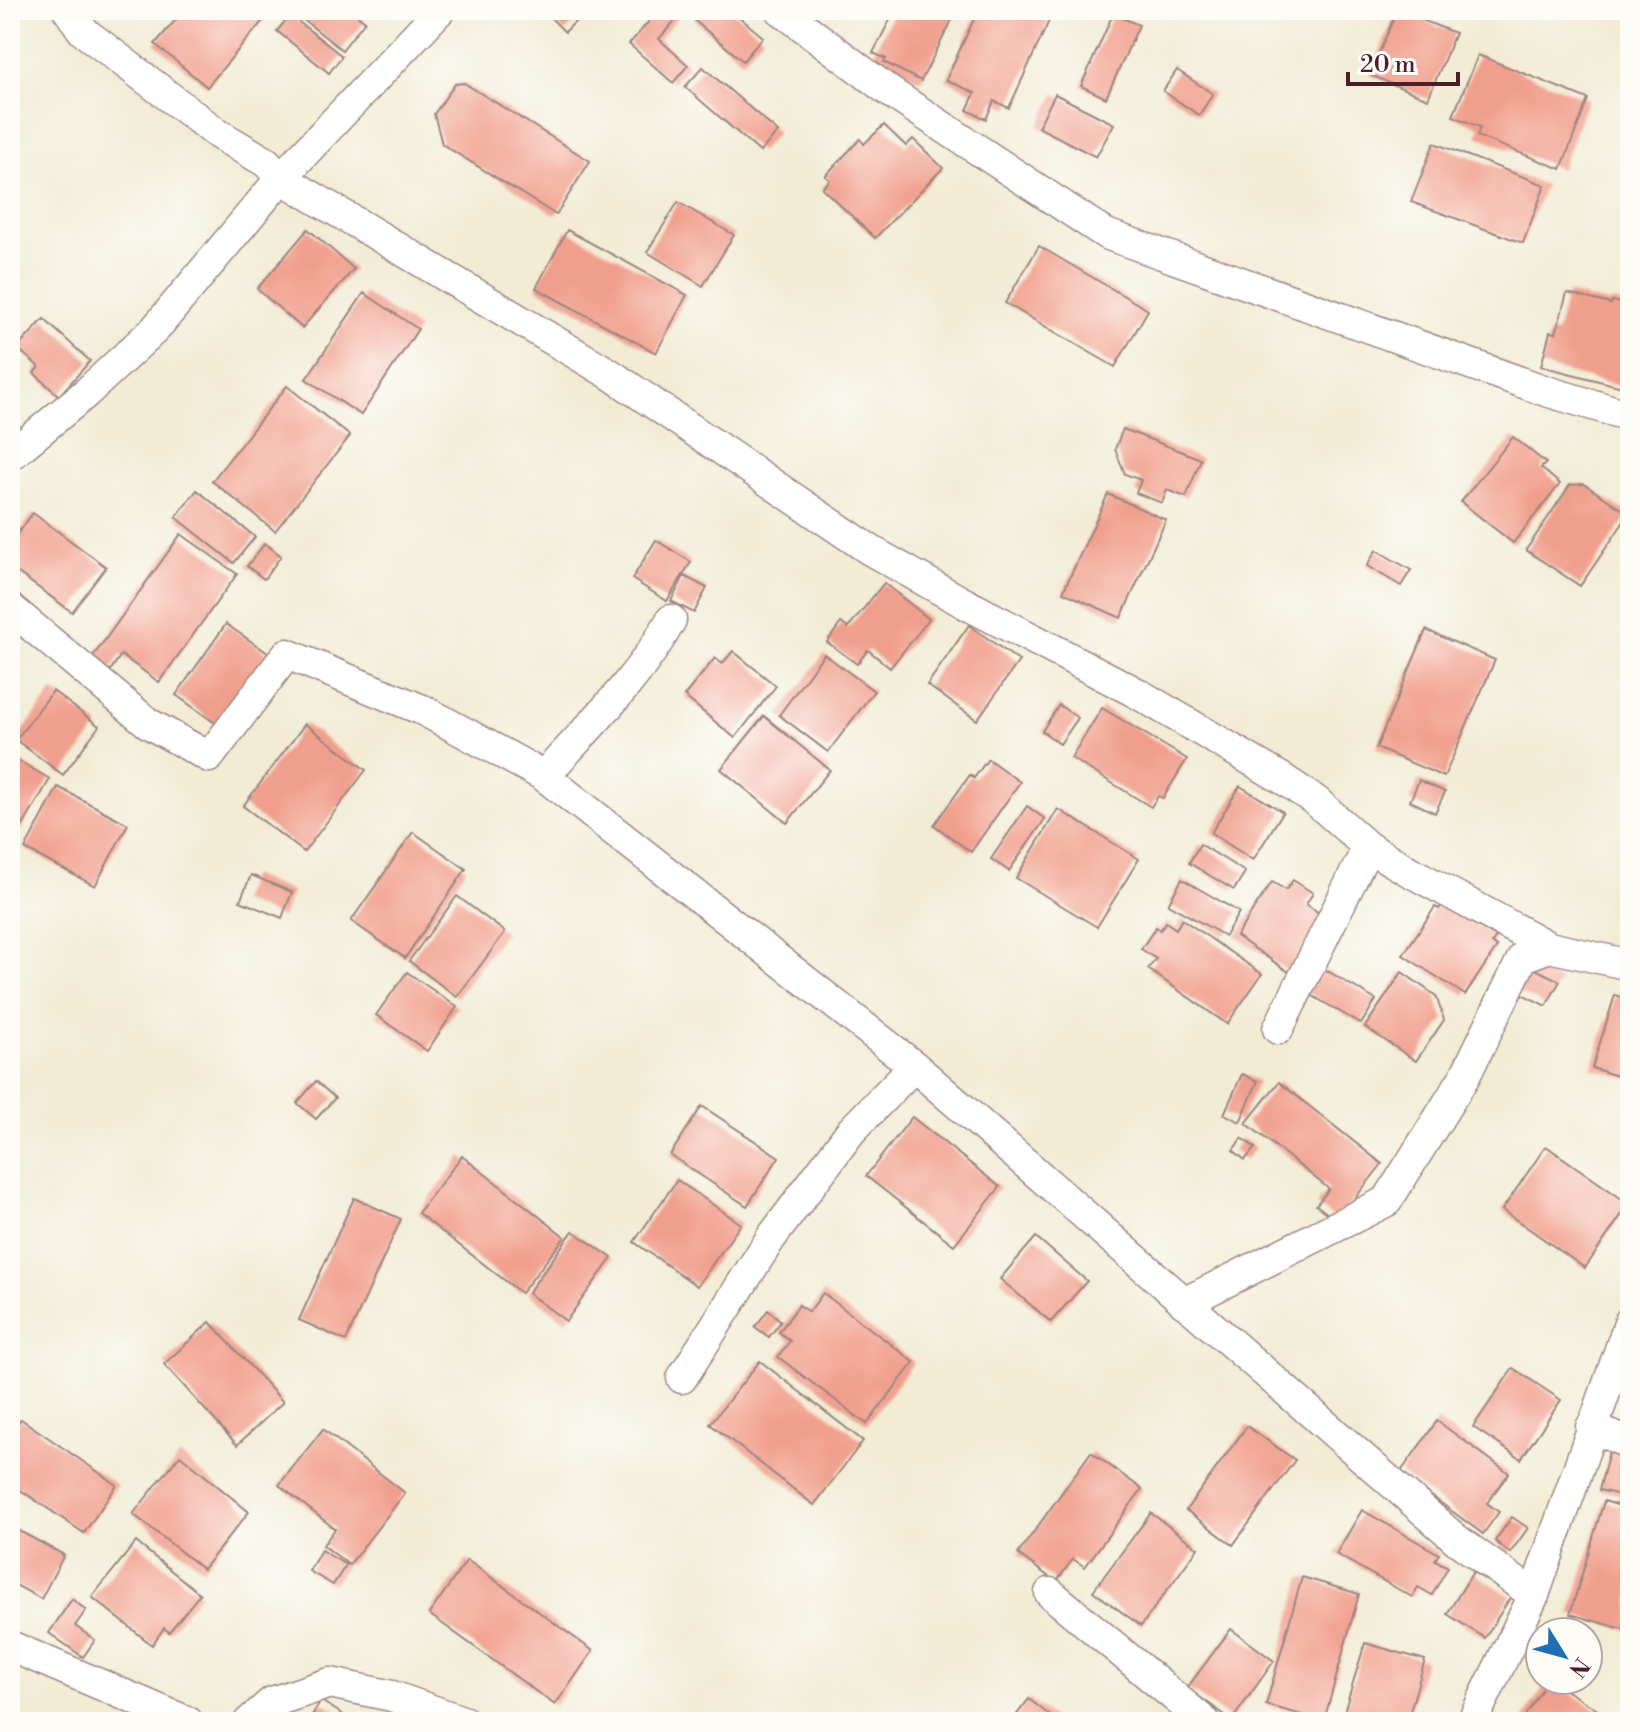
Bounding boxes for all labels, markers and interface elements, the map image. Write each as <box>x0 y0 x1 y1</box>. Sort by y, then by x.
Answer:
scale bar <box>1348 36 1458 86</box>
text: 20 m <box>1360 50 1416 80</box>
north arrow <box>1524 1616 1604 1696</box>
text: N <box>1562 1652 1595 1683</box>

